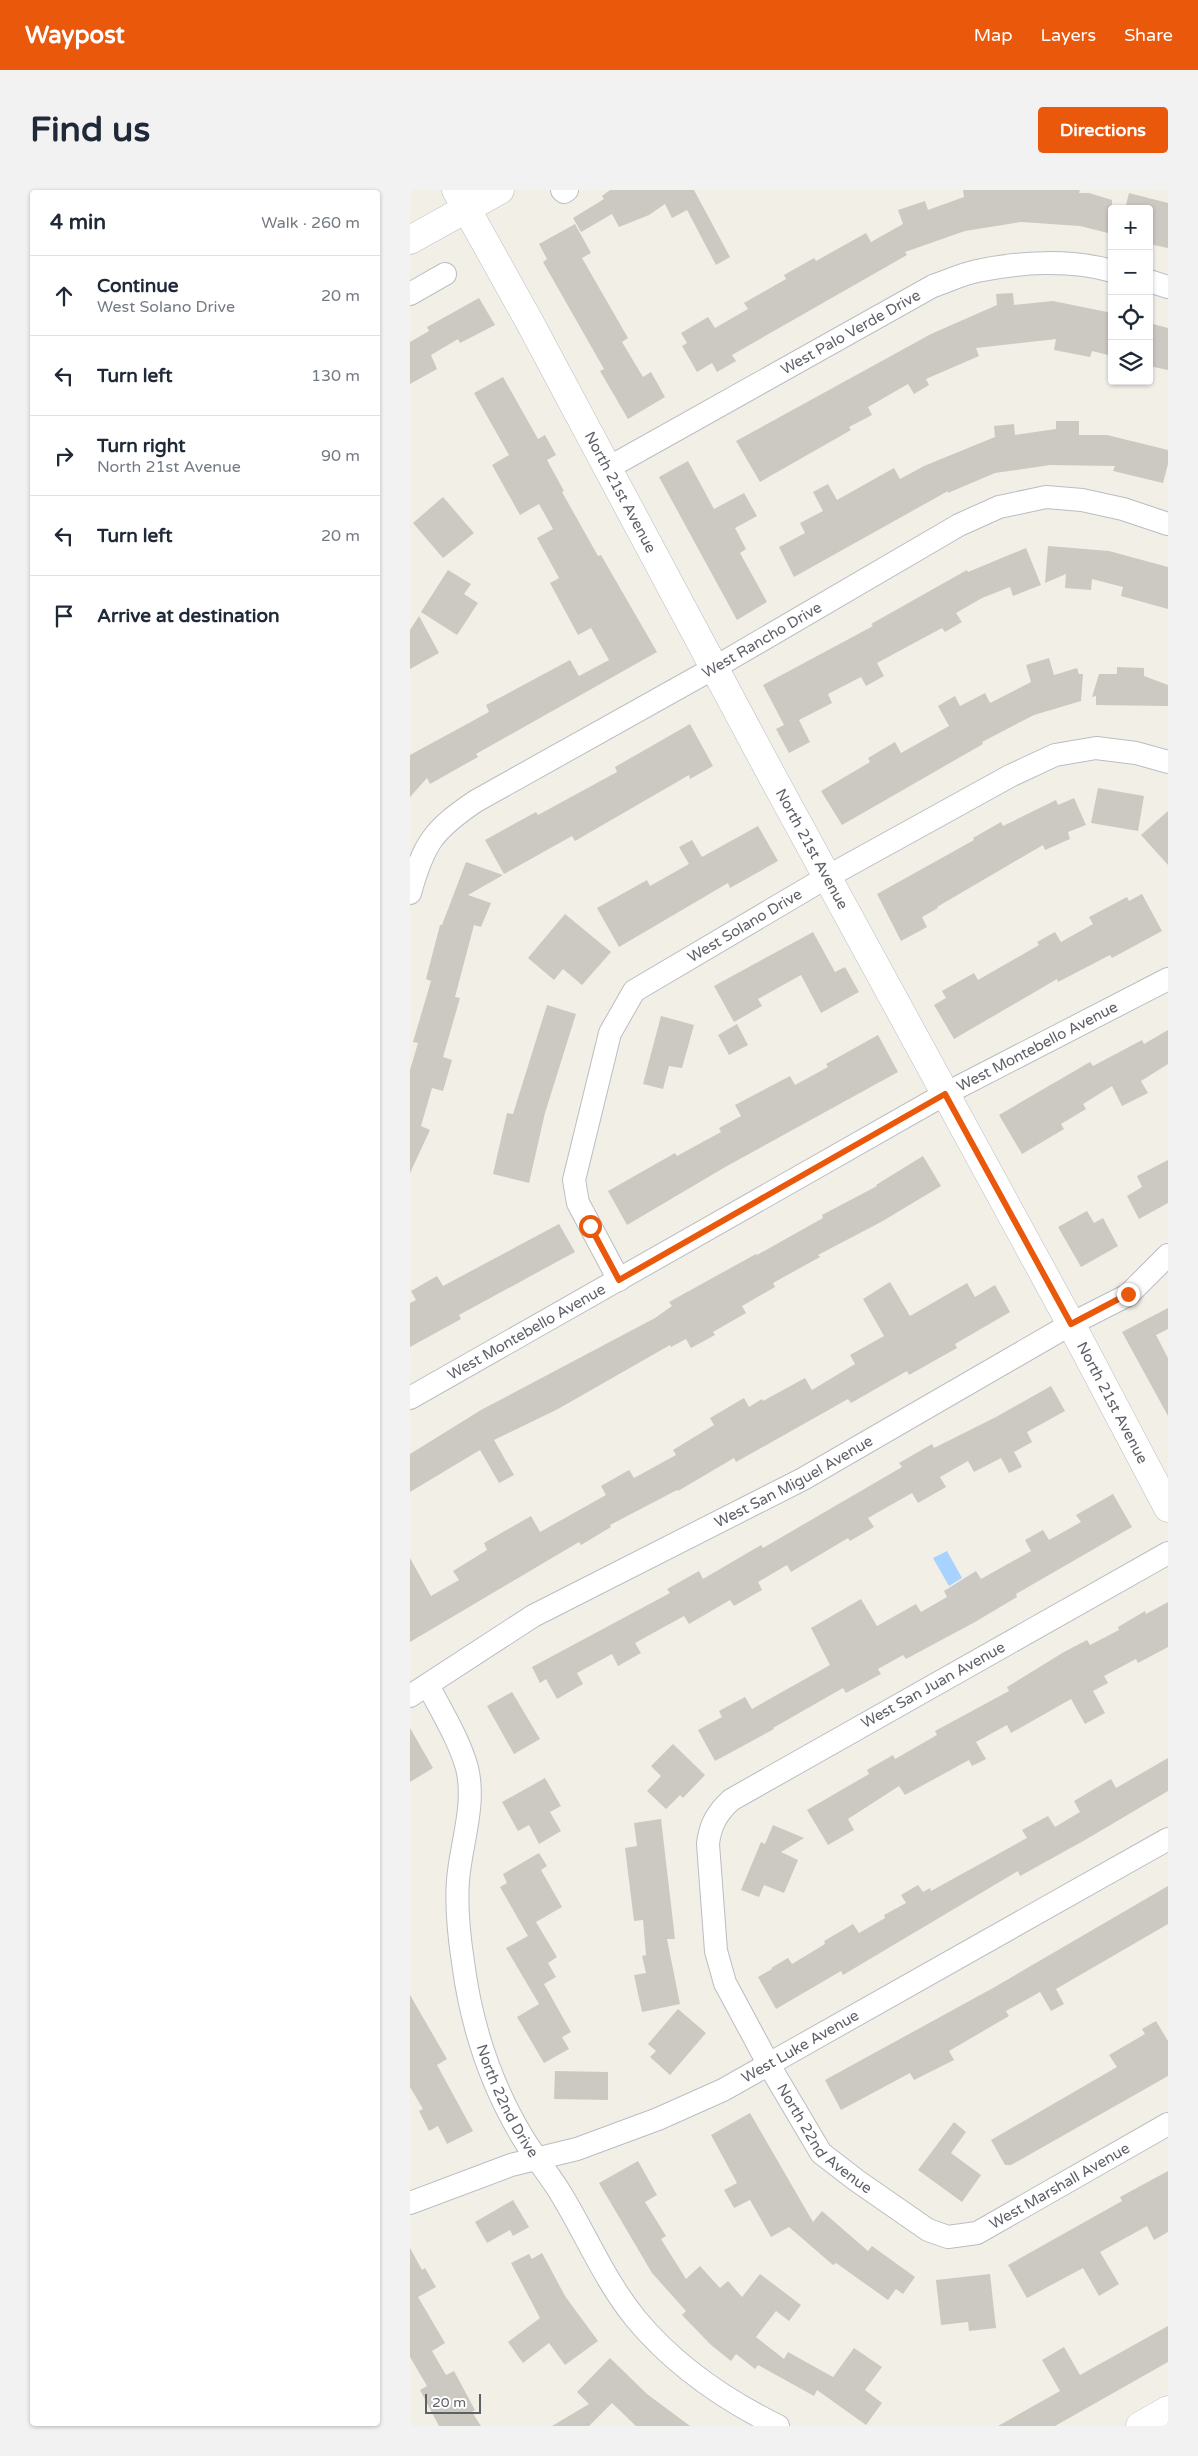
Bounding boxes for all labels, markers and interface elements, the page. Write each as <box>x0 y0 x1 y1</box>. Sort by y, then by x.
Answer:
text: Waypost <box>25 21 125 50</box>
text: Map <box>974 24 1013 46</box>
text: Layers <box>1041 24 1096 46</box>
text: Share <box>1124 24 1173 46</box>
button: Directions <box>1038 107 1168 153</box>
text: Find us <box>30 109 150 151</box>
map controls <box>1108 205 1153 385</box>
button: + <box>1108 205 1153 250</box>
text: 4 min <box>50 210 106 235</box>
text: Walk · 260 m <box>261 213 360 233</box>
button: − <box>1108 250 1153 295</box>
text: Continue <box>97 275 179 297</box>
icon: ahead <box>50 282 78 310</box>
text: 20 m <box>321 286 360 306</box>
street label: West Palo Verde Drive <box>778 286 924 378</box>
button: locate <box>1108 295 1153 340</box>
text: West Solano Drive <box>97 297 235 317</box>
button: layers <box>1108 340 1153 385</box>
icon: left <box>50 362 78 390</box>
text: Turn left <box>97 365 173 387</box>
text: 130 m <box>311 366 360 386</box>
street label: North 21st Avenue <box>581 428 660 556</box>
text: Turn right <box>97 435 185 457</box>
icon: right <box>50 442 78 470</box>
text: 90 m <box>321 446 360 466</box>
text: North 21st Avenue <box>97 457 241 477</box>
icon: left <box>50 522 78 550</box>
text: Turn left <box>97 525 173 547</box>
text: 20 m <box>321 526 360 546</box>
street label: West Rancho Drive <box>699 598 825 682</box>
icon: arrive <box>50 602 78 630</box>
text: Arrive at destination <box>97 605 280 627</box>
street label: North 21st Avenue <box>772 786 852 913</box>
street label: West Solano Drive <box>684 885 805 966</box>
street label: West Montebello Avenue <box>954 998 1121 1095</box>
route start <box>579 1215 602 1238</box>
street label: West Montebello Avenue <box>444 1280 609 1384</box>
route end <box>1117 1283 1140 1306</box>
street label: North 21st Avenue <box>1073 1339 1152 1467</box>
street label: West San Miguel Avenue <box>711 1432 876 1531</box>
street label: West San Juan Avenue <box>858 1638 1008 1732</box>
street label: West Luke Avenue <box>738 2006 862 2087</box>
street label: North 22nd Drive <box>473 2042 542 2161</box>
street label: North 22nd Avenue <box>773 2080 875 2197</box>
street label: West Marshall Avenue <box>986 2139 1133 2233</box>
scale bar <box>425 2391 481 2414</box>
text: 20 m <box>432 2394 466 2411</box>

